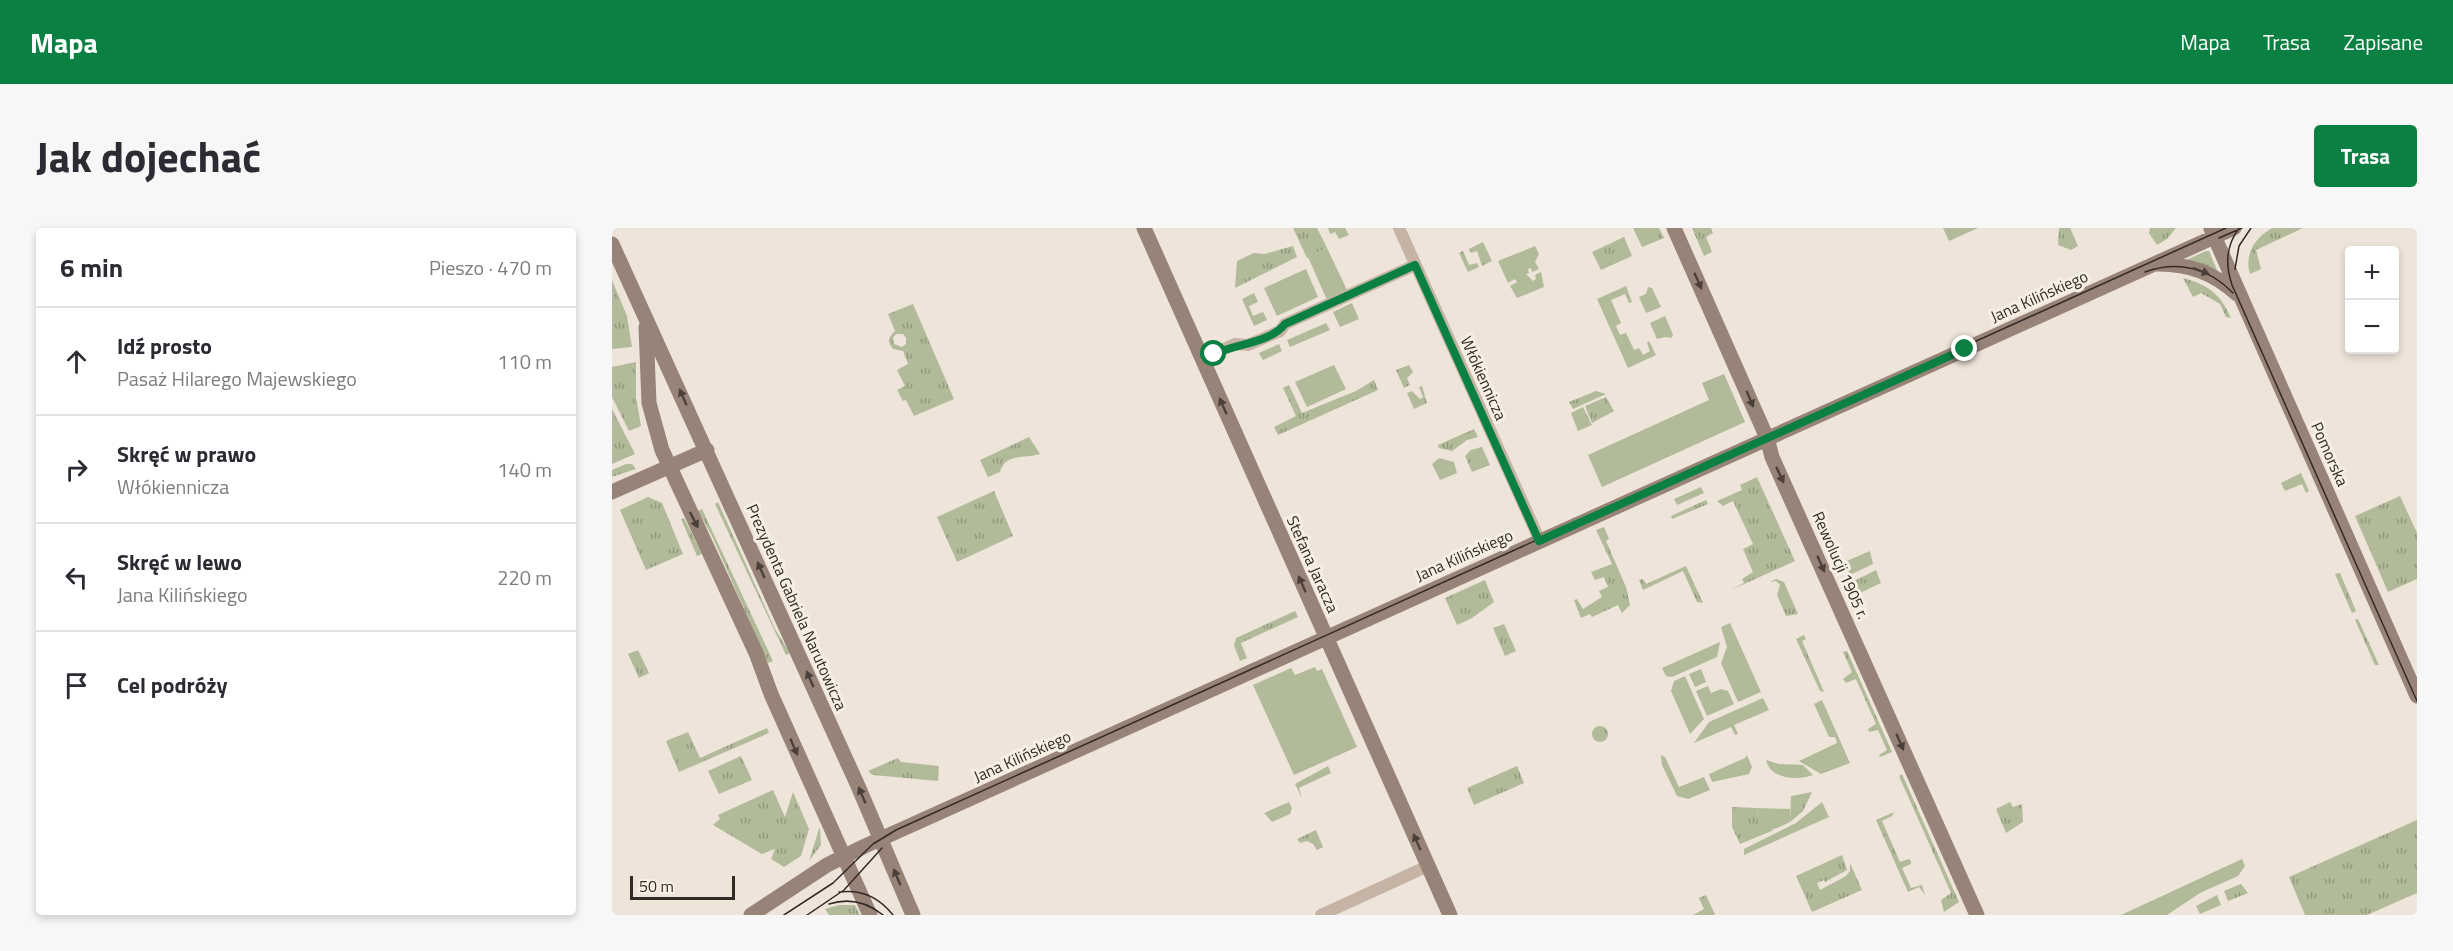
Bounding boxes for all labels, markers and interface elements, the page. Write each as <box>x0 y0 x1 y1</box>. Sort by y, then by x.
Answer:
text: Mapa <box>30 21 98 64</box>
text: Mapa <box>2180 26 2230 58</box>
text: Trasa <box>2263 26 2310 58</box>
text: Zapisane <box>2343 26 2423 58</box>
text: Jak dojechać <box>36 124 261 188</box>
button: Trasa <box>2314 125 2417 187</box>
map controls <box>2345 246 2399 354</box>
button: + <box>2345 246 2399 300</box>
text: 6 min <box>60 248 123 287</box>
text: Pieszo · 470 m <box>429 252 552 283</box>
street label: Jana Kilińskiego <box>1986 264 2092 328</box>
one-way arrow <box>2193 266 2211 276</box>
one-way arrow <box>1693 273 1702 290</box>
button: − <box>2345 300 2399 354</box>
text: Idź prosto <box>117 329 212 363</box>
street label: Włókiennicza <box>1455 332 1513 424</box>
route end <box>1951 335 1977 361</box>
route start <box>1200 340 1226 366</box>
icon: ahead <box>60 345 93 378</box>
text: 110 m <box>497 346 552 377</box>
text: Pasaż Hilarego Majewskiego <box>117 363 357 394</box>
one-way arrow <box>678 387 688 405</box>
one-way arrow <box>1745 391 1754 408</box>
one-way arrow <box>1218 397 1227 415</box>
street label: Pomorska <box>2305 418 2355 490</box>
text: Skręć w prawo <box>117 437 256 471</box>
icon: right <box>60 453 93 486</box>
text: 140 m <box>497 454 552 485</box>
one-way arrow <box>1775 467 1785 485</box>
text: Włókiennicza <box>117 471 229 502</box>
street label: Prezydenta Gabriela Narutowicza <box>741 500 853 714</box>
street label: Rewolucji 1905 r. <box>1807 507 1875 623</box>
one-way arrow <box>689 512 699 529</box>
street label: Stefana Jaracza <box>1281 512 1345 616</box>
street label: Jana Kilińskiego <box>1411 523 1517 587</box>
text: Skręć w lewo <box>117 545 242 579</box>
one-way arrow <box>1816 555 1826 573</box>
one-way arrow <box>756 560 766 578</box>
icon: left <box>60 561 93 594</box>
text: 220 m <box>497 562 552 593</box>
one-way arrow <box>1297 575 1307 593</box>
text: Jana Kilińskiego <box>117 579 248 610</box>
text: Cel podróży <box>117 668 227 702</box>
icon: arrive <box>60 669 93 702</box>
one-way arrow <box>806 670 815 687</box>
street label: Jana Kilińskiego <box>969 724 1075 788</box>
one-way arrow <box>1895 734 1905 752</box>
one-way arrow <box>790 738 800 756</box>
one-way arrow <box>857 785 867 803</box>
one-way arrow <box>1413 834 1422 851</box>
one-way arrow <box>892 867 902 885</box>
scale bar <box>630 873 735 900</box>
text: 50 m <box>639 874 674 898</box>

